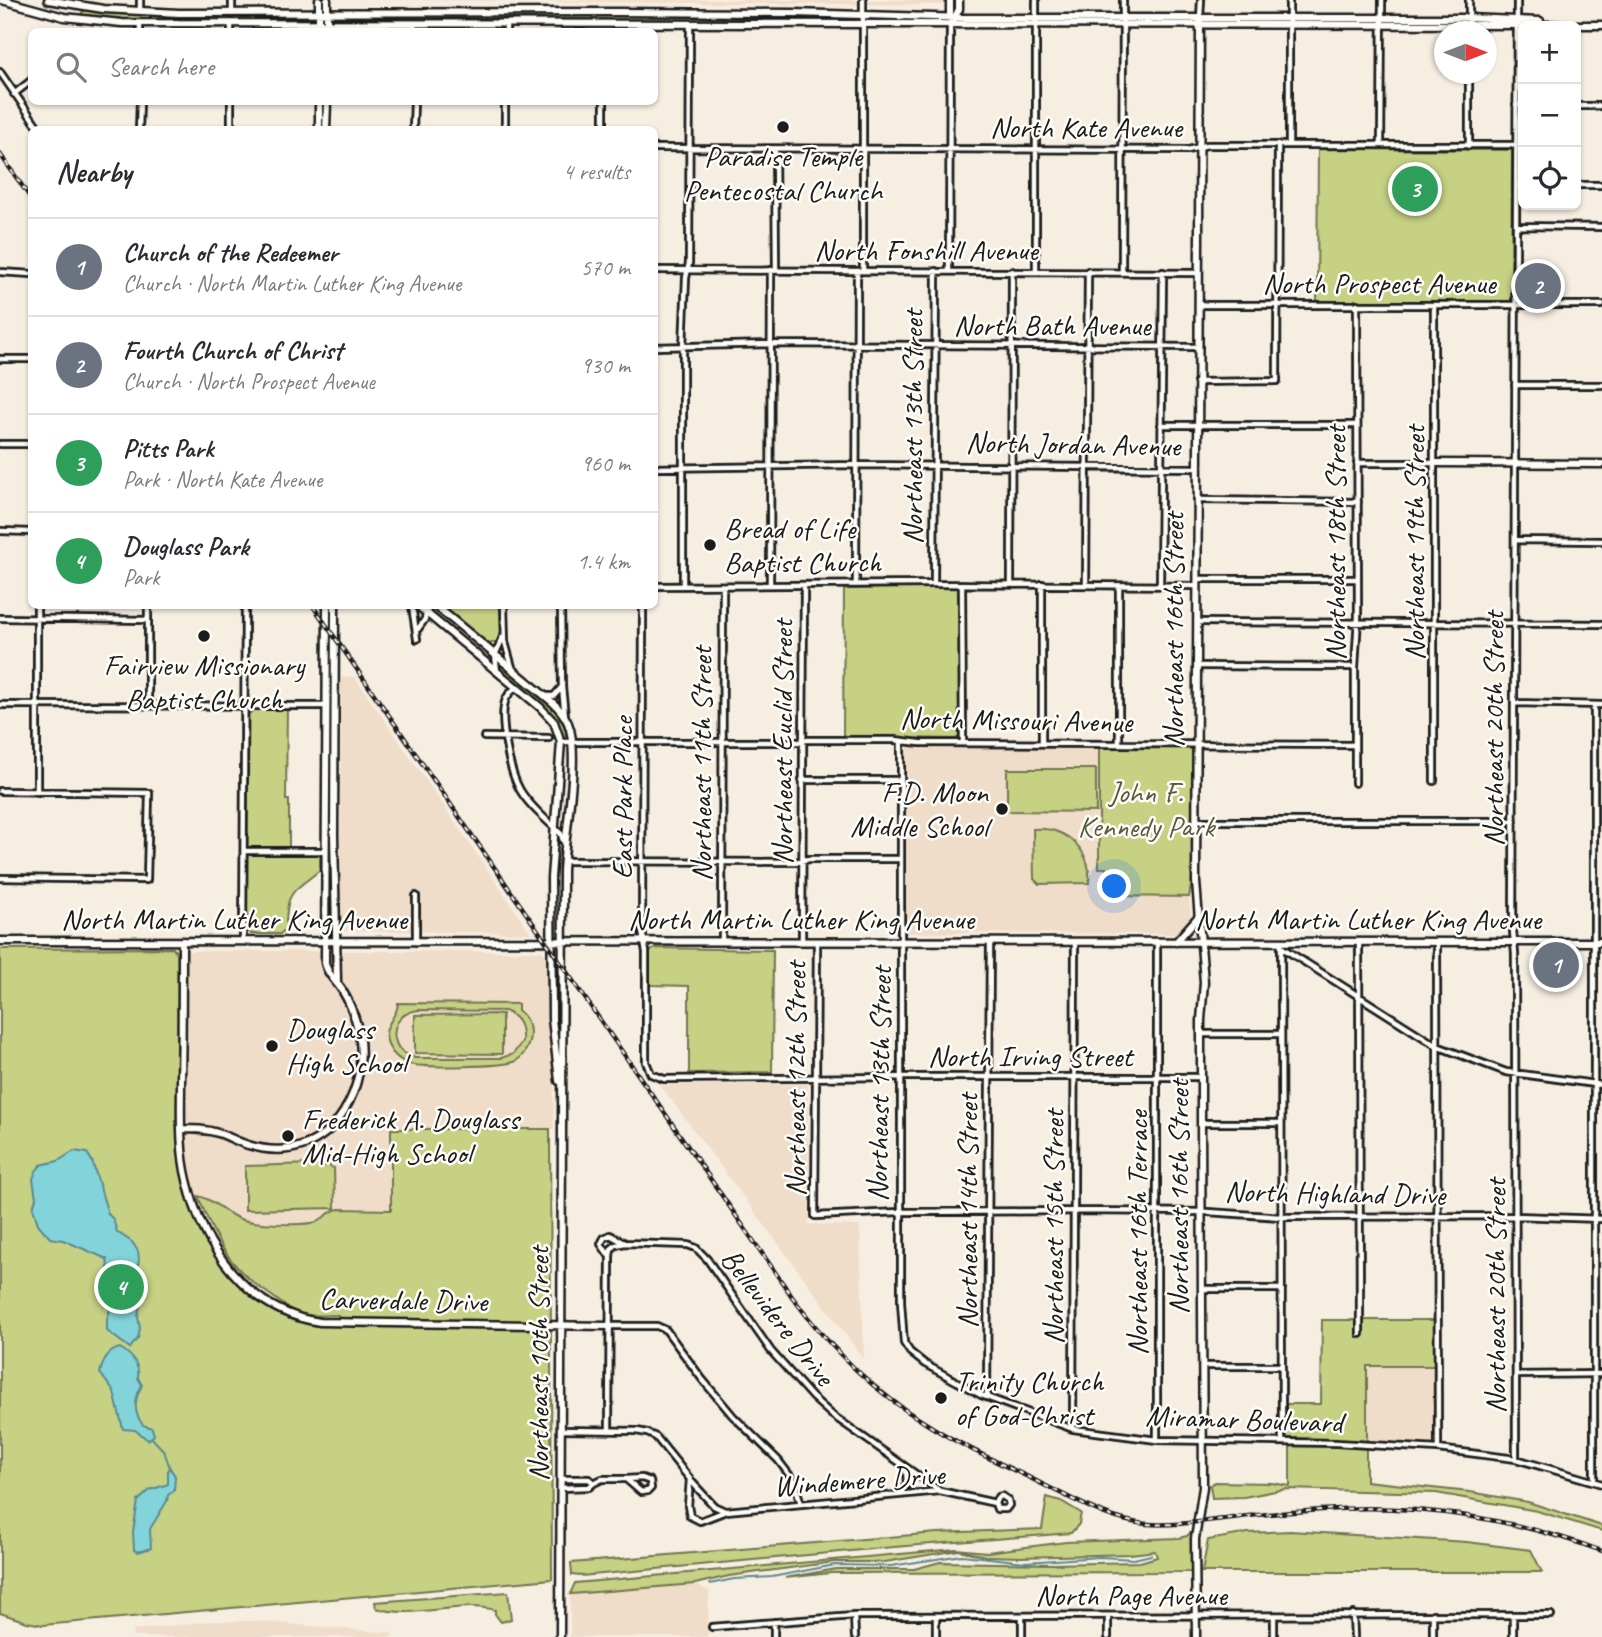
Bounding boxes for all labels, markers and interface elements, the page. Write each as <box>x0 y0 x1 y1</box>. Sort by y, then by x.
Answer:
north arrow <box>1434 21 1497 84</box>
map controls <box>1518 21 1581 210</box>
button: + <box>1518 21 1581 84</box>
search box <box>28 28 658 105</box>
icon: search <box>52 48 90 86</box>
text: Search here <box>108 50 214 83</box>
button: − <box>1518 84 1581 147</box>
street label: North Kate Avenue <box>990 108 1184 146</box>
marker: Paradise Temple Pentecostal Church <box>775 119 791 135</box>
place label: Paradise Temple Pentecostal Church <box>684 137 884 209</box>
button: locate <box>1518 147 1581 210</box>
text: Nearby <box>56 153 132 191</box>
text: 4 results <box>563 157 630 186</box>
pin: 3 <box>1392 163 1438 215</box>
street label: North Fonshill Avenue <box>814 231 1040 269</box>
text: Church of the Redeemer <box>123 236 338 269</box>
text: 1 <box>74 253 84 282</box>
text: 570 m <box>581 253 630 282</box>
pin: 2 <box>1515 260 1561 312</box>
street label: North Prospect Avenue <box>1262 264 1498 302</box>
text: Church · North Martin Luther King Avenue <box>123 269 461 298</box>
street label: Northeast 13th Street <box>893 306 931 544</box>
street label: North Bath Avenue <box>953 306 1153 344</box>
text: Fourth Church of Christ <box>123 334 342 367</box>
text: 2 <box>74 351 84 380</box>
text: 930 m <box>581 351 630 380</box>
text: Church · North Prospect Avenue <box>123 367 375 396</box>
street label: Northeast 18th Street <box>1316 422 1354 660</box>
street label: Northeast 19th Street <box>1395 422 1433 660</box>
street label: North Jordan Avenue <box>965 423 1183 465</box>
text: Pitts Park <box>123 432 214 465</box>
text: 3 <box>74 449 84 478</box>
text: 960 m <box>581 449 630 478</box>
text: Park · North Kate Avenue <box>123 465 322 494</box>
place label: Bread of Life Baptist Church <box>724 509 882 581</box>
street label: Northeast 16th Street <box>1154 509 1192 747</box>
text: Douglass Park <box>123 530 249 563</box>
marker: Bread of Life Baptist Church <box>702 537 718 553</box>
text: 4 <box>74 547 84 576</box>
text: 1.4 km <box>577 547 630 576</box>
text: Park <box>123 563 159 592</box>
street label: Northeast 20th Street <box>1474 608 1512 846</box>
street label: Northeast Euclid Street <box>763 616 801 865</box>
marker: Fairview Missionary Baptist Church <box>196 628 212 644</box>
street label: Northeast 11th Street <box>682 643 720 881</box>
place label: Fairview Missionary Baptist Church <box>104 646 306 718</box>
street label: North Missouri Avenue <box>900 699 1135 741</box>
street label: East Park Place <box>603 715 641 879</box>
place label: F.D. Moon Middle School <box>850 773 993 845</box>
park label: John F. Kennedy Park <box>1078 773 1216 845</box>
marker: F.D. Moon Middle School <box>994 801 1010 817</box>
your location <box>1097 869 1131 903</box>
street label: North Martin Luther King Avenue <box>61 900 409 938</box>
street label: North Martin Luther King Avenue <box>628 900 976 938</box>
street label: North Martin Luther King Avenue <box>1195 900 1543 938</box>
pin: 1 <box>1533 939 1579 991</box>
street label: Northeast 12th Street <box>776 958 814 1196</box>
street label: Northeast 13th Street <box>858 963 900 1202</box>
place label: Douglass High School <box>286 1010 411 1082</box>
street label: North Irving Street <box>928 1037 1135 1075</box>
marker: Douglass High School <box>264 1038 280 1054</box>
street label: Northeast 16th Street <box>1159 1076 1197 1314</box>
street label: Northeast 14th Street <box>948 1090 986 1328</box>
place label: Frederick A. Douglass Mid-High School <box>302 1100 522 1172</box>
street label: Northeast 15th Street <box>1034 1106 1072 1344</box>
street label: Northeast 16th Terrace <box>1118 1108 1156 1355</box>
marker: Frederick A. Douglass Mid-High School <box>280 1128 296 1144</box>
street label: North Highland Drive <box>1224 1172 1448 1214</box>
street label: Northeast 20th Street <box>1476 1175 1514 1413</box>
street label: Bellevidere Drive <box>713 1241 845 1395</box>
street label: Northeast 10th Street <box>519 1243 557 1481</box>
pin: 4 <box>98 1261 144 1313</box>
street label: Carverdale Drive <box>319 1280 490 1321</box>
place label: Trinity Church of God-Christ <box>955 1362 1105 1434</box>
marker: Trinity Church of God-Christ <box>933 1390 949 1406</box>
street label: Miramar Boulevard <box>1145 1397 1347 1442</box>
street label: Windemere Drive <box>772 1455 948 1505</box>
street label: North Page Avenue <box>1035 1576 1229 1614</box>

